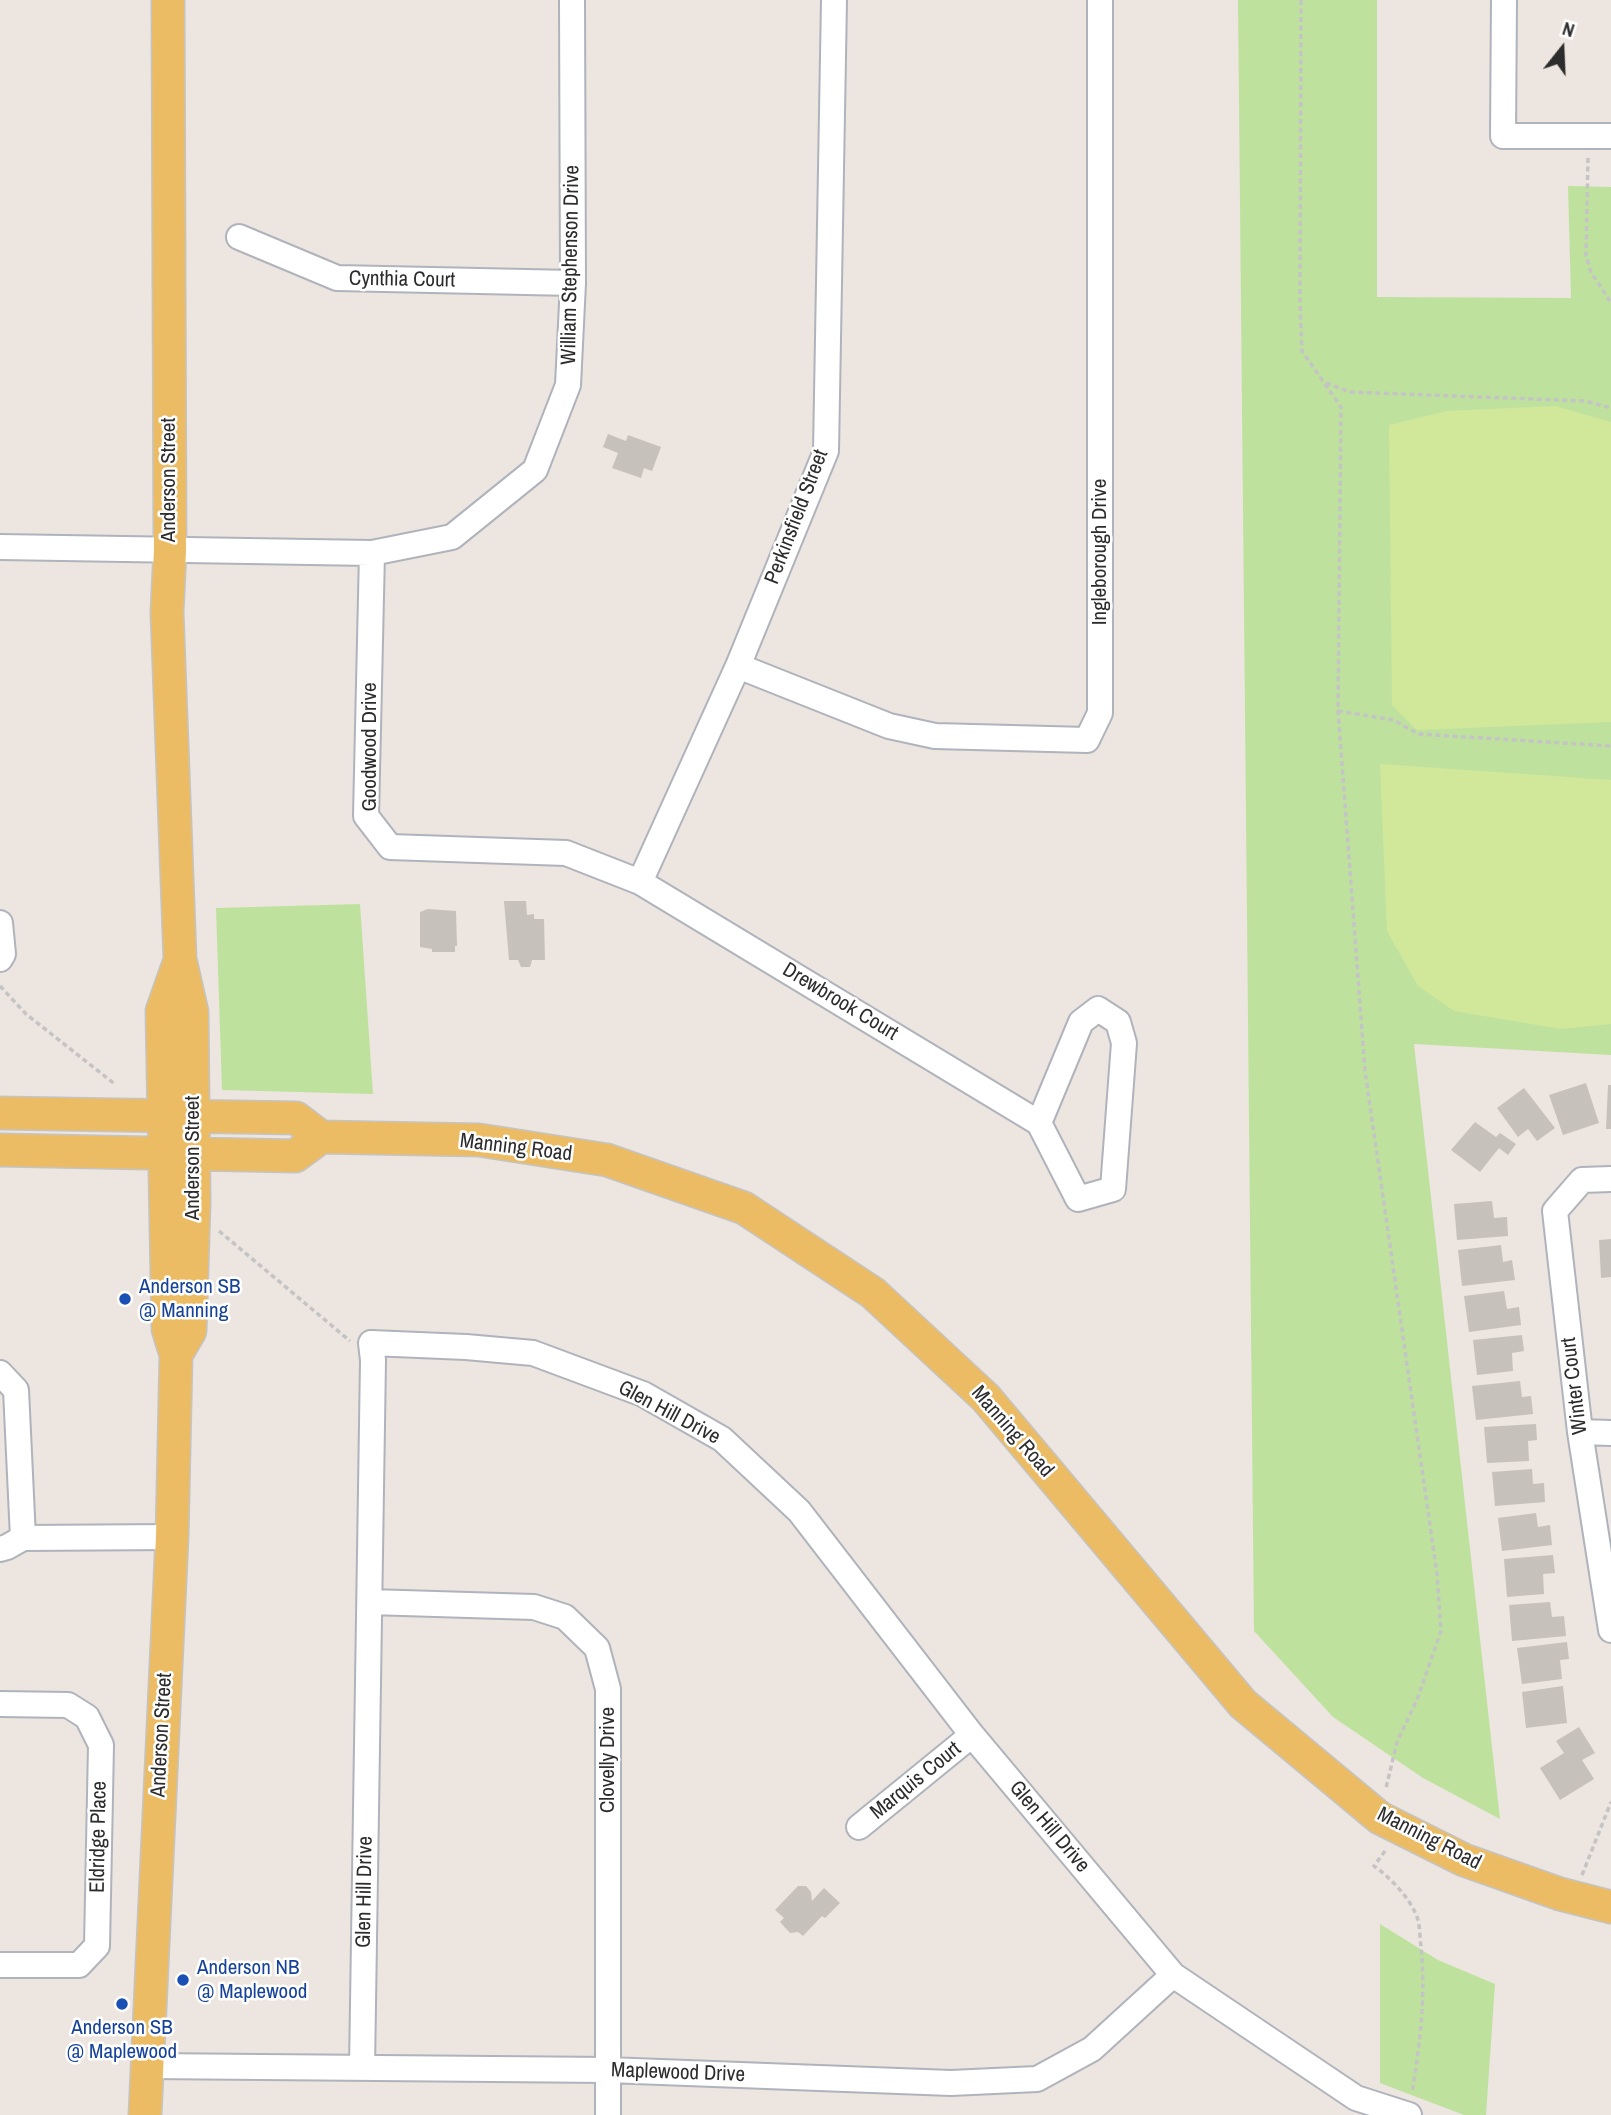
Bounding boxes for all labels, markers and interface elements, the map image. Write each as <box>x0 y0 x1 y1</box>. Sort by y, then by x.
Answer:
north arrow <box>1527 14 1597 84</box>
text: N <box>1559 15 1578 43</box>
street label: William Stephenson Drive <box>557 165 585 365</box>
street label: Cynthia Court <box>349 266 455 294</box>
street label: Anderson Street <box>156 418 182 542</box>
street label: Perkinsfield Street <box>760 446 834 588</box>
street label: Ingleborough Drive <box>1087 479 1113 625</box>
street label: Goodwood Drive <box>357 682 383 812</box>
street label: Drewbrook Court <box>778 958 902 1046</box>
street label: Anderson Street <box>180 1096 206 1220</box>
street label: Manning Road <box>458 1129 574 1167</box>
place label: Anderson SB @ Manning <box>139 1274 240 1324</box>
marker: Anderson SB @ Manning <box>117 1291 133 1307</box>
street label: Winter Court <box>1557 1336 1593 1436</box>
street label: Glen Hill Drive <box>614 1376 724 1450</box>
street label: Manning Road <box>965 1381 1059 1483</box>
street label: Anderson Street <box>146 1672 178 1798</box>
street label: Clovelly Drive <box>595 1707 621 1813</box>
street label: Marquis Court <box>866 1737 966 1825</box>
street label: Glen Hill Drive <box>1003 1776 1095 1878</box>
street label: Eldridge Place <box>85 1781 113 1893</box>
street label: Manning Road <box>1373 1802 1485 1876</box>
street label: Glen Hill Drive <box>351 1836 379 1948</box>
place label: Anderson NB @ Maplewood <box>197 1955 307 2005</box>
marker: Anderson NB @ Maplewood <box>175 1972 191 1988</box>
marker: Anderson SB @ Maplewood <box>114 1996 130 2012</box>
place label: Anderson SB @ Maplewood <box>67 2015 177 2065</box>
street label: Maplewood Drive <box>611 2058 745 2088</box>

